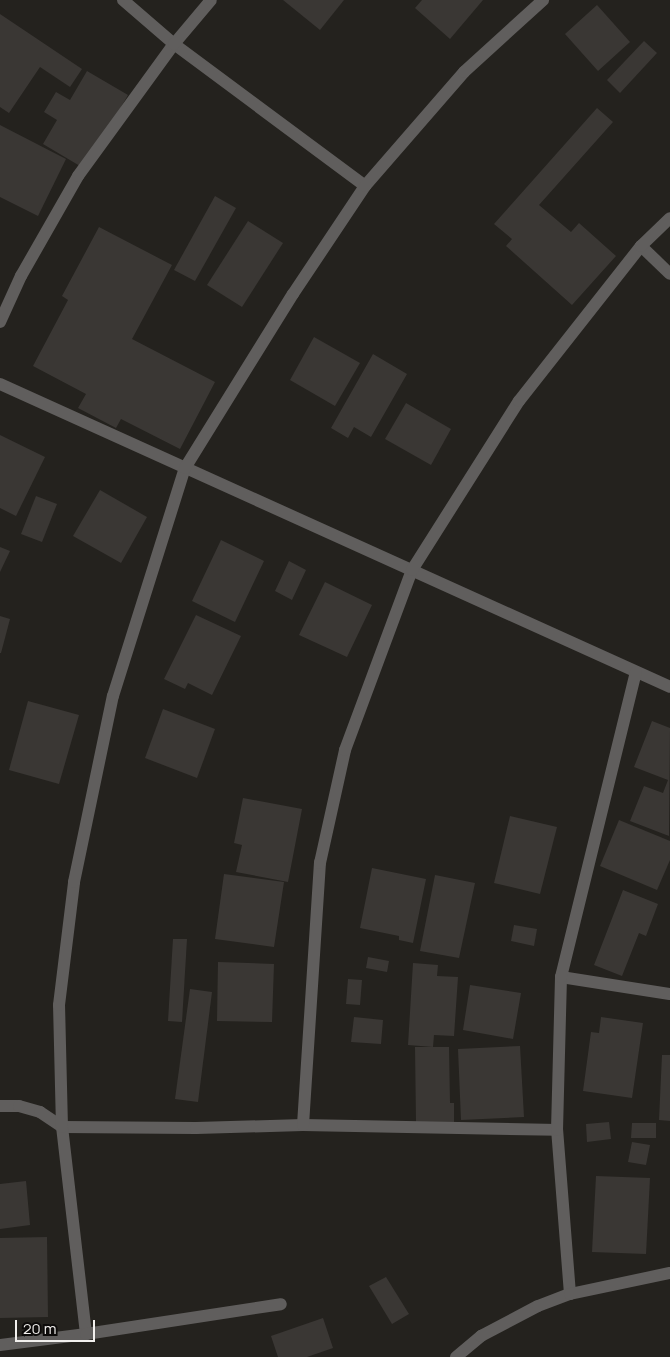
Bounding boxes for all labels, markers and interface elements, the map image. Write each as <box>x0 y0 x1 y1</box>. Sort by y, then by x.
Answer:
scale bar <box>18 1310 98 1342</box>
text: 20 m <box>23 1318 56 1339</box>

